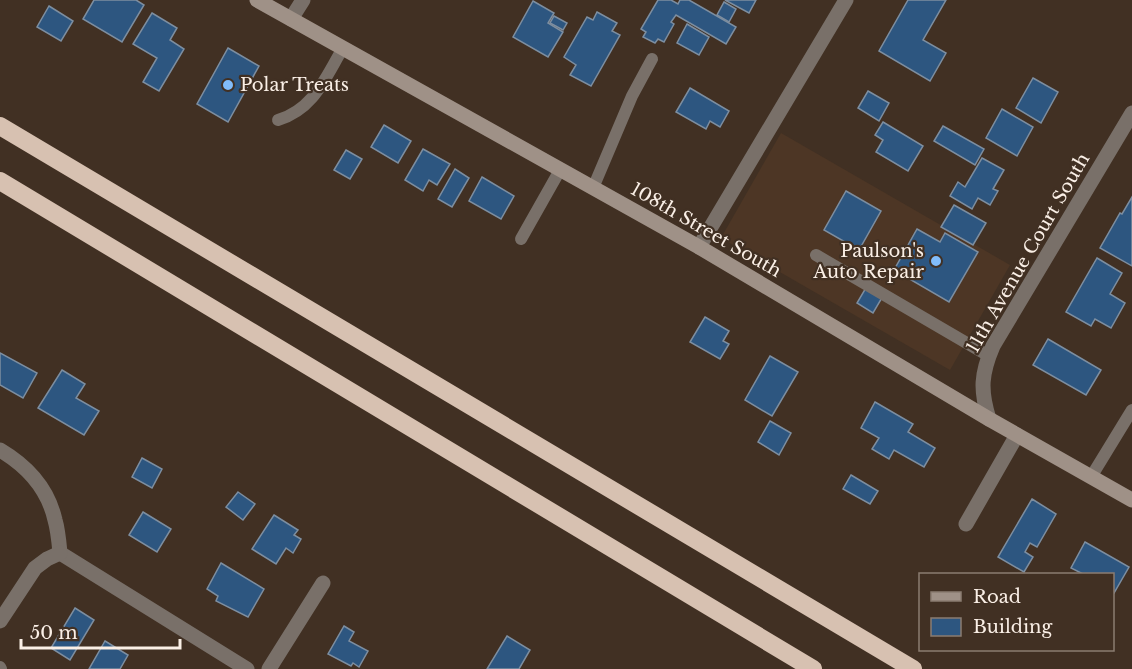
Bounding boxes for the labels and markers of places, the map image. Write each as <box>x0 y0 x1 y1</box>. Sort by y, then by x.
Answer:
place label: Polar Treats <box>240 74 349 96</box>
marker: Polar Treats <box>221 78 235 92</box>
place label: Paulson's Auto Repair <box>812 240 924 283</box>
marker: Paulson's Auto Repair <box>929 254 943 268</box>

